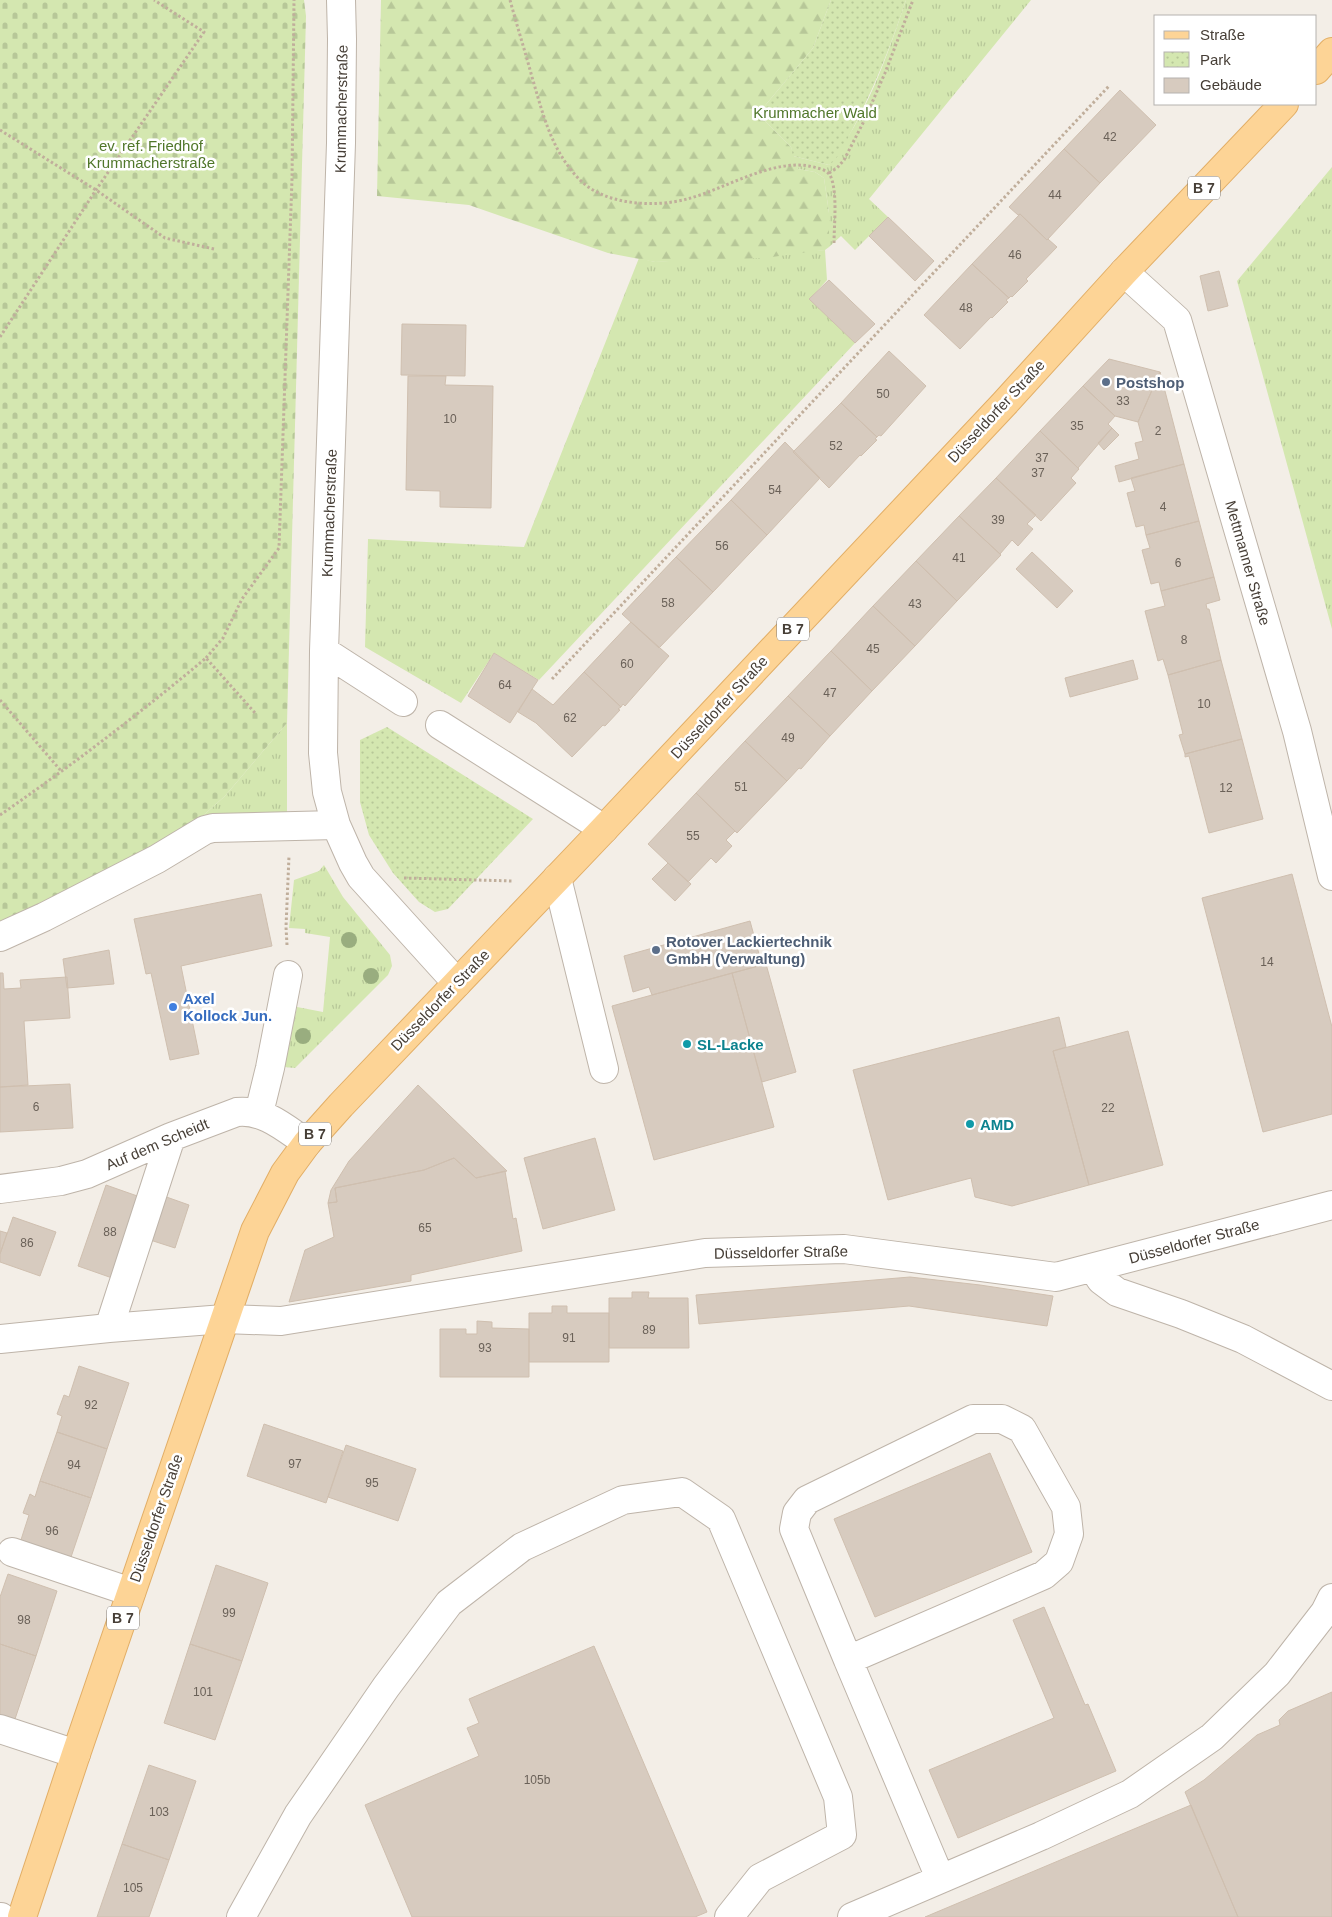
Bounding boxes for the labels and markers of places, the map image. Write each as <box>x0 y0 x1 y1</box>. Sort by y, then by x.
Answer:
place label: Postshop <box>1116 374 1184 391</box>
marker: Postshop <box>1100 376 1112 388</box>
place label: Rotover Lackiertechnik GmbH (Verwaltung) <box>666 933 833 967</box>
marker: Rotover Lackiertechnik GmbH (Verwaltung) <box>650 944 662 956</box>
place label: Axel Kollock Jun. <box>183 990 272 1024</box>
marker: Axel Kollock Jun. <box>167 1001 179 1013</box>
place label: SL-Lacke <box>697 1036 764 1053</box>
marker: SL-Lacke <box>681 1038 693 1050</box>
place label: AMD <box>980 1116 1014 1133</box>
marker: AMD <box>964 1118 976 1130</box>

